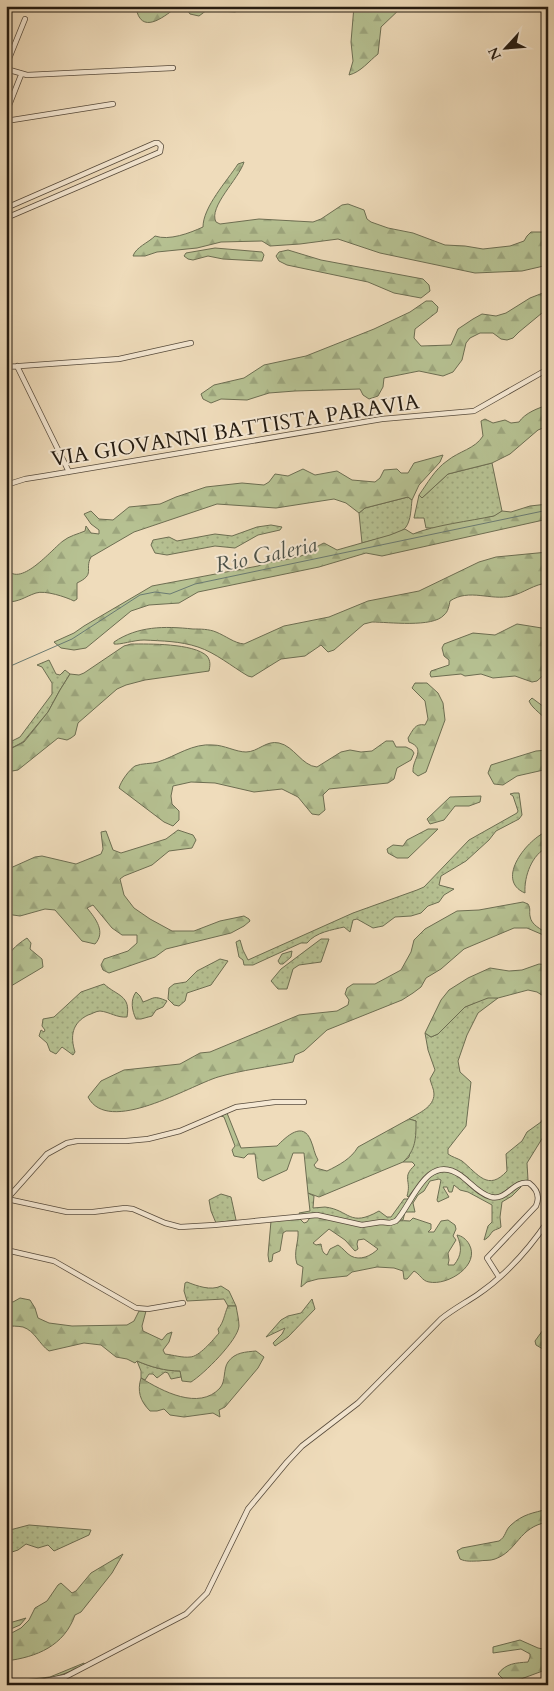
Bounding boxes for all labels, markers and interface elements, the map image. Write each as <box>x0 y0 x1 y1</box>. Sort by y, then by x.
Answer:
north arrow <box>482 22 532 72</box>
text: N <box>484 44 506 63</box>
street label: VIA GIOVANNI BATTISTA PARAVIA <box>49 387 421 474</box>
water label: Rio Galeria <box>213 530 320 580</box>

